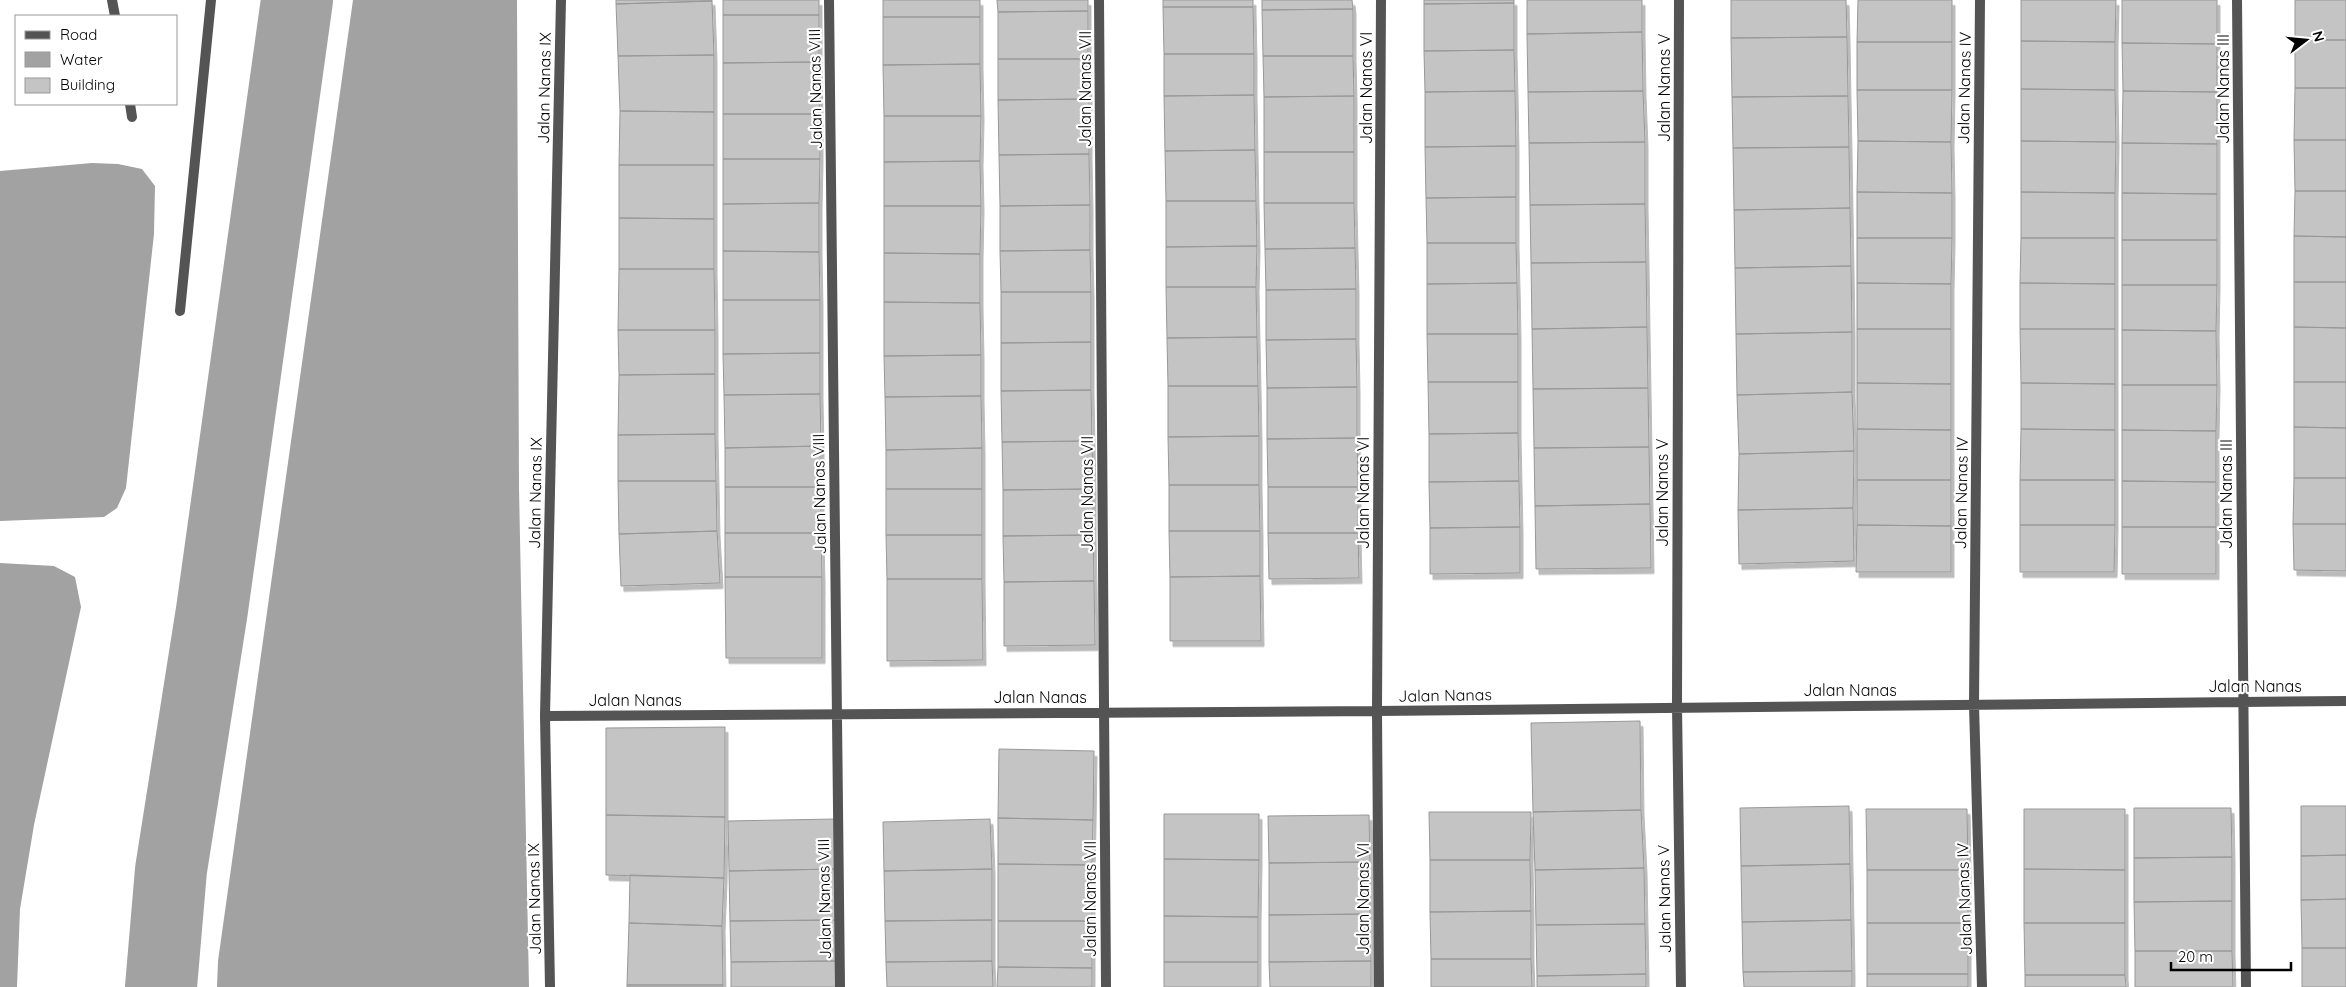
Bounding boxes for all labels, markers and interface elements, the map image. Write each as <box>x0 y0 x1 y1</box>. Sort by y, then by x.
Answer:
legend <box>15 15 178 105</box>
north arrow <box>2281 15 2331 65</box>
text: Road <box>60 25 97 44</box>
street label: Jalan Nanas VIII <box>804 29 826 149</box>
text: N <box>2308 29 2329 44</box>
street label: Jalan Nanas VII <box>1075 31 1095 147</box>
street label: Jalan Nanas IV <box>1953 31 1975 144</box>
street label: Jalan Nanas IX <box>533 32 555 144</box>
street label: Jalan Nanas VI <box>1356 32 1376 144</box>
street label: Jalan Nanas V <box>1654 33 1674 142</box>
street label: Jalan Nanas III <box>2213 34 2233 144</box>
text: Water <box>60 50 103 69</box>
text: Building <box>60 75 115 94</box>
street label: Jalan Nanas VIII <box>808 434 830 554</box>
street label: Jalan Nanas VII <box>1077 436 1097 552</box>
street label: Jalan Nanas IV <box>1950 436 1972 549</box>
street label: Jalan Nanas IX <box>524 437 546 549</box>
street label: Jalan Nanas VI <box>1353 437 1373 549</box>
street label: Jalan Nanas V <box>1652 438 1672 547</box>
street label: Jalan Nanas III <box>2216 439 2236 549</box>
street label: Jalan Nanas <box>2208 676 2302 696</box>
street label: Jalan Nanas <box>1803 680 1897 700</box>
street label: Jalan Nanas <box>1398 684 1492 706</box>
street label: Jalan Nanas <box>993 687 1087 707</box>
street label: Jalan Nanas <box>588 690 682 710</box>
street label: Jalan Nanas VIII <box>813 839 835 959</box>
street label: Jalan Nanas VII <box>1080 841 1100 957</box>
street label: Jalan Nanas IV <box>1952 842 1976 956</box>
street label: Jalan Nanas IX <box>523 843 545 955</box>
street label: Jalan Nanas VI <box>1353 843 1373 955</box>
street label: Jalan Nanas V <box>1653 844 1675 953</box>
scale bar <box>2171 940 2291 972</box>
text: 20 m <box>2178 947 2213 966</box>

